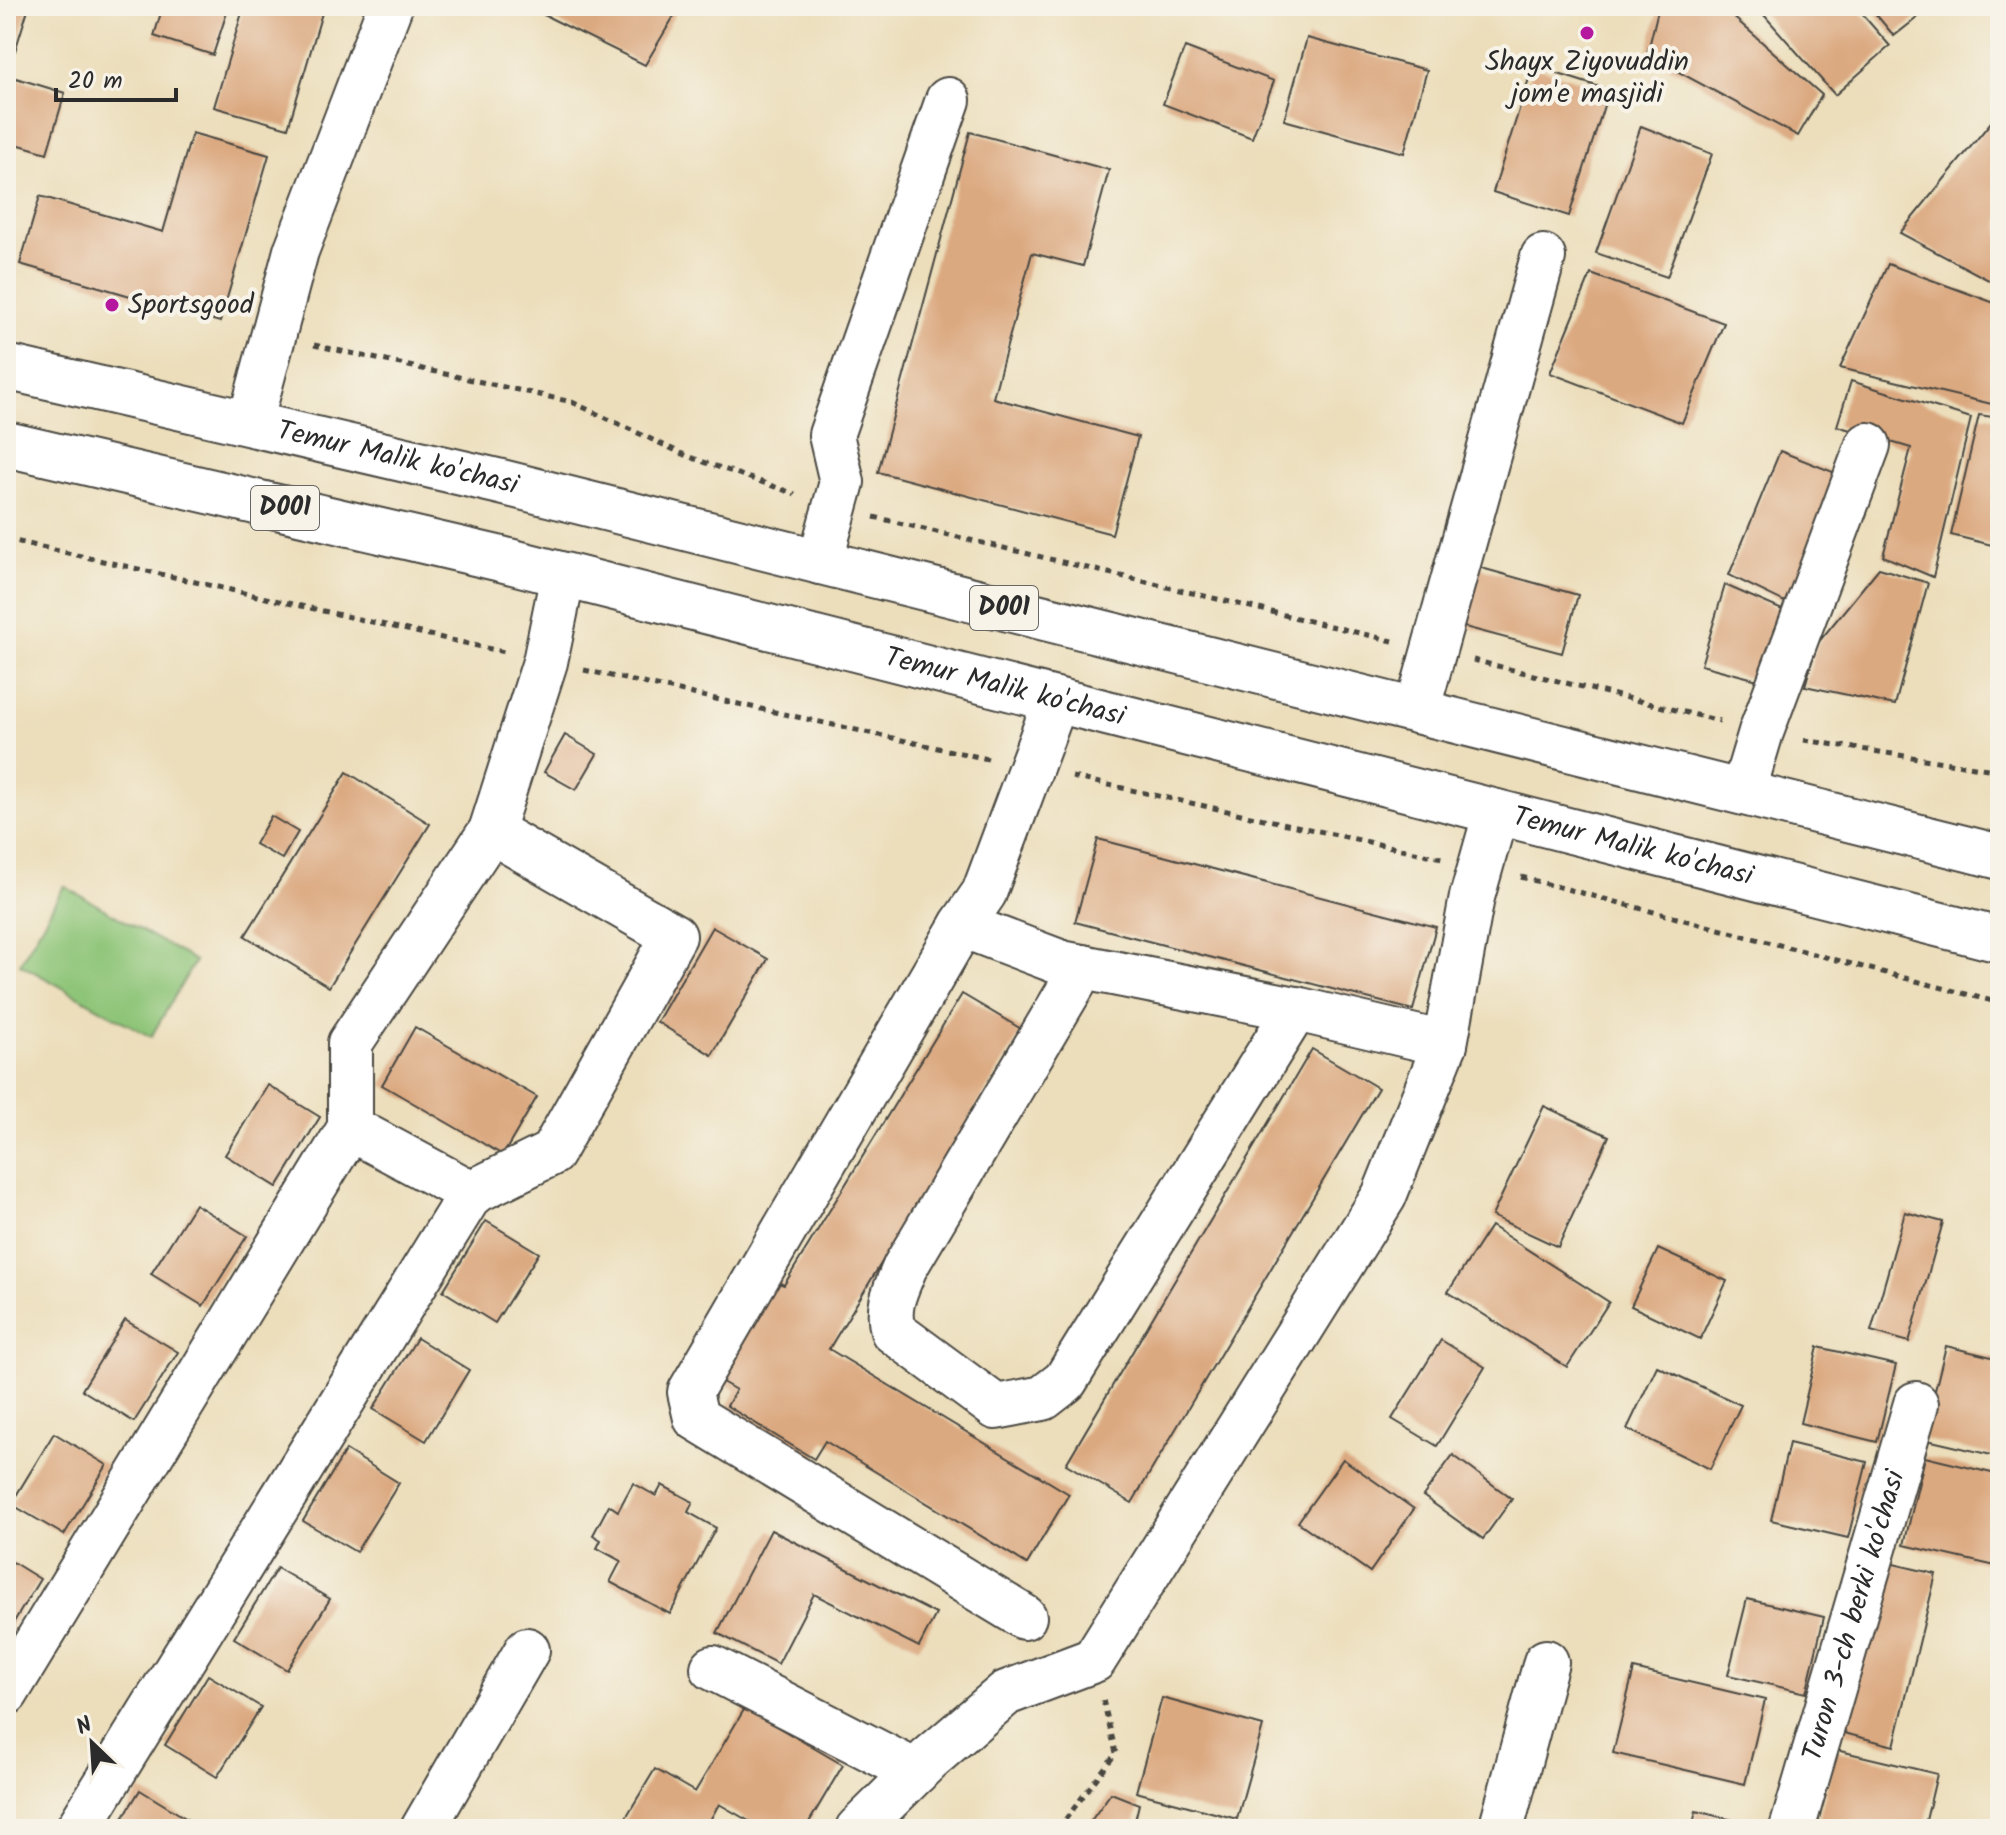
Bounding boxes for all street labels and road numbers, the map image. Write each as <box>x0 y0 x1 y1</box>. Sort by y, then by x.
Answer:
street label: Temur Malik ko'chasi <box>273 408 524 508</box>
road number: D001 <box>251 486 319 530</box>
road number: D001 <box>970 586 1038 630</box>
street label: Temur Malik ko'chasi <box>880 635 1131 740</box>
street label: Temur Malik ko'chasi <box>1508 795 1759 899</box>
street label: Turon 3-ch berki ko'chasi <box>1790 1464 1918 1767</box>

